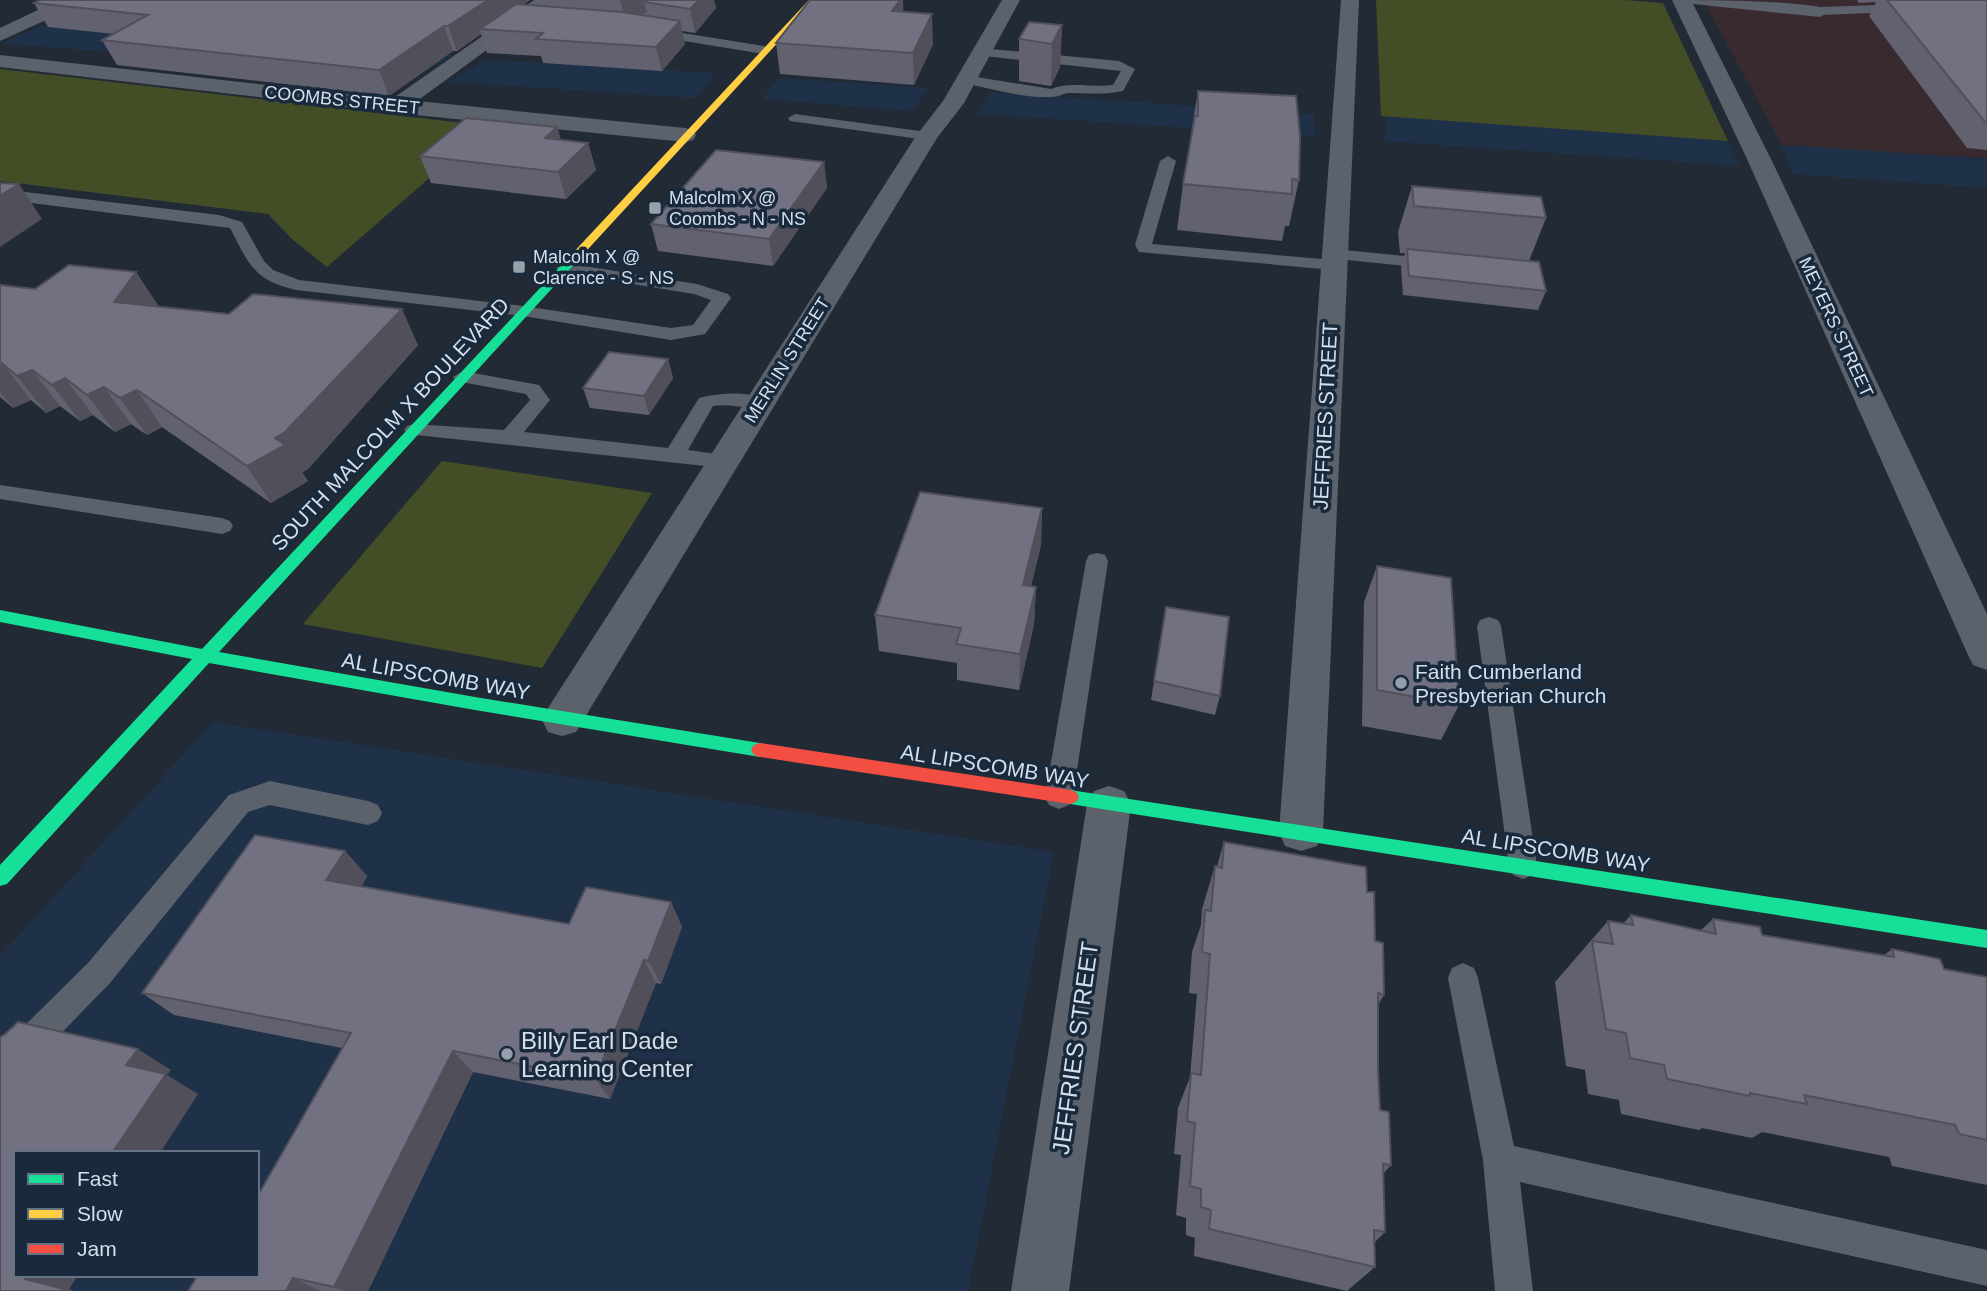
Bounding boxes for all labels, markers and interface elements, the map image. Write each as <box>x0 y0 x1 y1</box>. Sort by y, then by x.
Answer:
street label: COOMBS STREET <box>263 82 421 118</box>
place label: Malcolm X @ Coombs - N - NS <box>669 188 806 229</box>
marker: Malcolm X @ Coombs - N - NS <box>647 200 663 216</box>
place label: Malcolm X @ Clarence - S - NS <box>533 247 674 288</box>
street label: MEYERS STREET <box>1795 254 1877 400</box>
marker: Malcolm X @ Clarence - S - NS <box>511 259 527 275</box>
street label: SOUTH MALCOLM X BOULEVARD <box>267 293 513 555</box>
street label: MERLIN STREET <box>740 294 834 426</box>
street label: JEFFRIES STREET <box>1309 321 1341 510</box>
street label: AL LIPSCOMB WAY <box>340 648 532 704</box>
place label: Faith Cumberland Presbyterian Church <box>1415 660 1606 707</box>
marker: Faith Cumberland Presbyterian Church <box>1393 675 1409 691</box>
street label: AL LIPSCOMB WAY <box>899 740 1091 792</box>
street label: AL LIPSCOMB WAY <box>1460 824 1652 876</box>
street label: JEFFRIES STREET <box>1047 939 1103 1156</box>
place label: Billy Earl Dade Learning Center <box>521 1027 693 1082</box>
marker: Billy Earl Dade Learning Center <box>499 1046 515 1062</box>
legend <box>14 1151 259 1277</box>
text: Fast <box>77 1167 118 1190</box>
text: Slow <box>77 1202 123 1225</box>
text: Jam <box>77 1237 117 1260</box>

